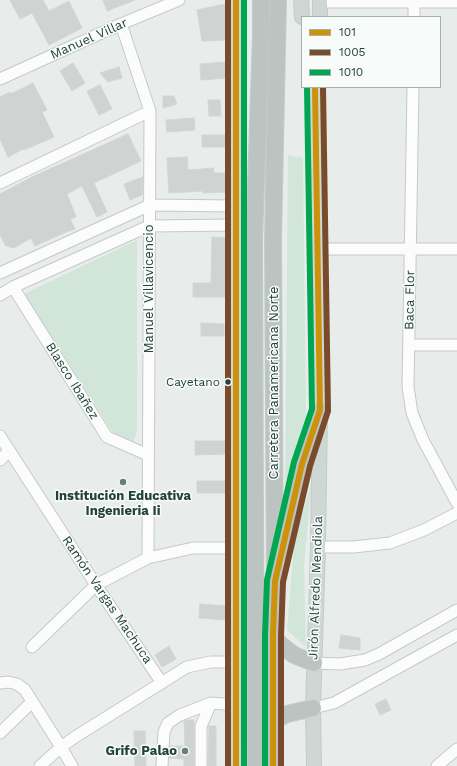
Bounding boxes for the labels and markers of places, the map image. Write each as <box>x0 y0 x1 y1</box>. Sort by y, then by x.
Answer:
place label: Cayetano <box>166 375 220 389</box>
marker: Cayetano <box>223 377 233 387</box>
marker: Institución Educativa Ingenieria Ii <box>118 477 128 487</box>
place label: Institución Educativa Ingenieria Ii <box>55 488 191 519</box>
place label: Grifo Palao <box>106 743 177 759</box>
marker: Grifo Palao <box>180 746 190 756</box>

